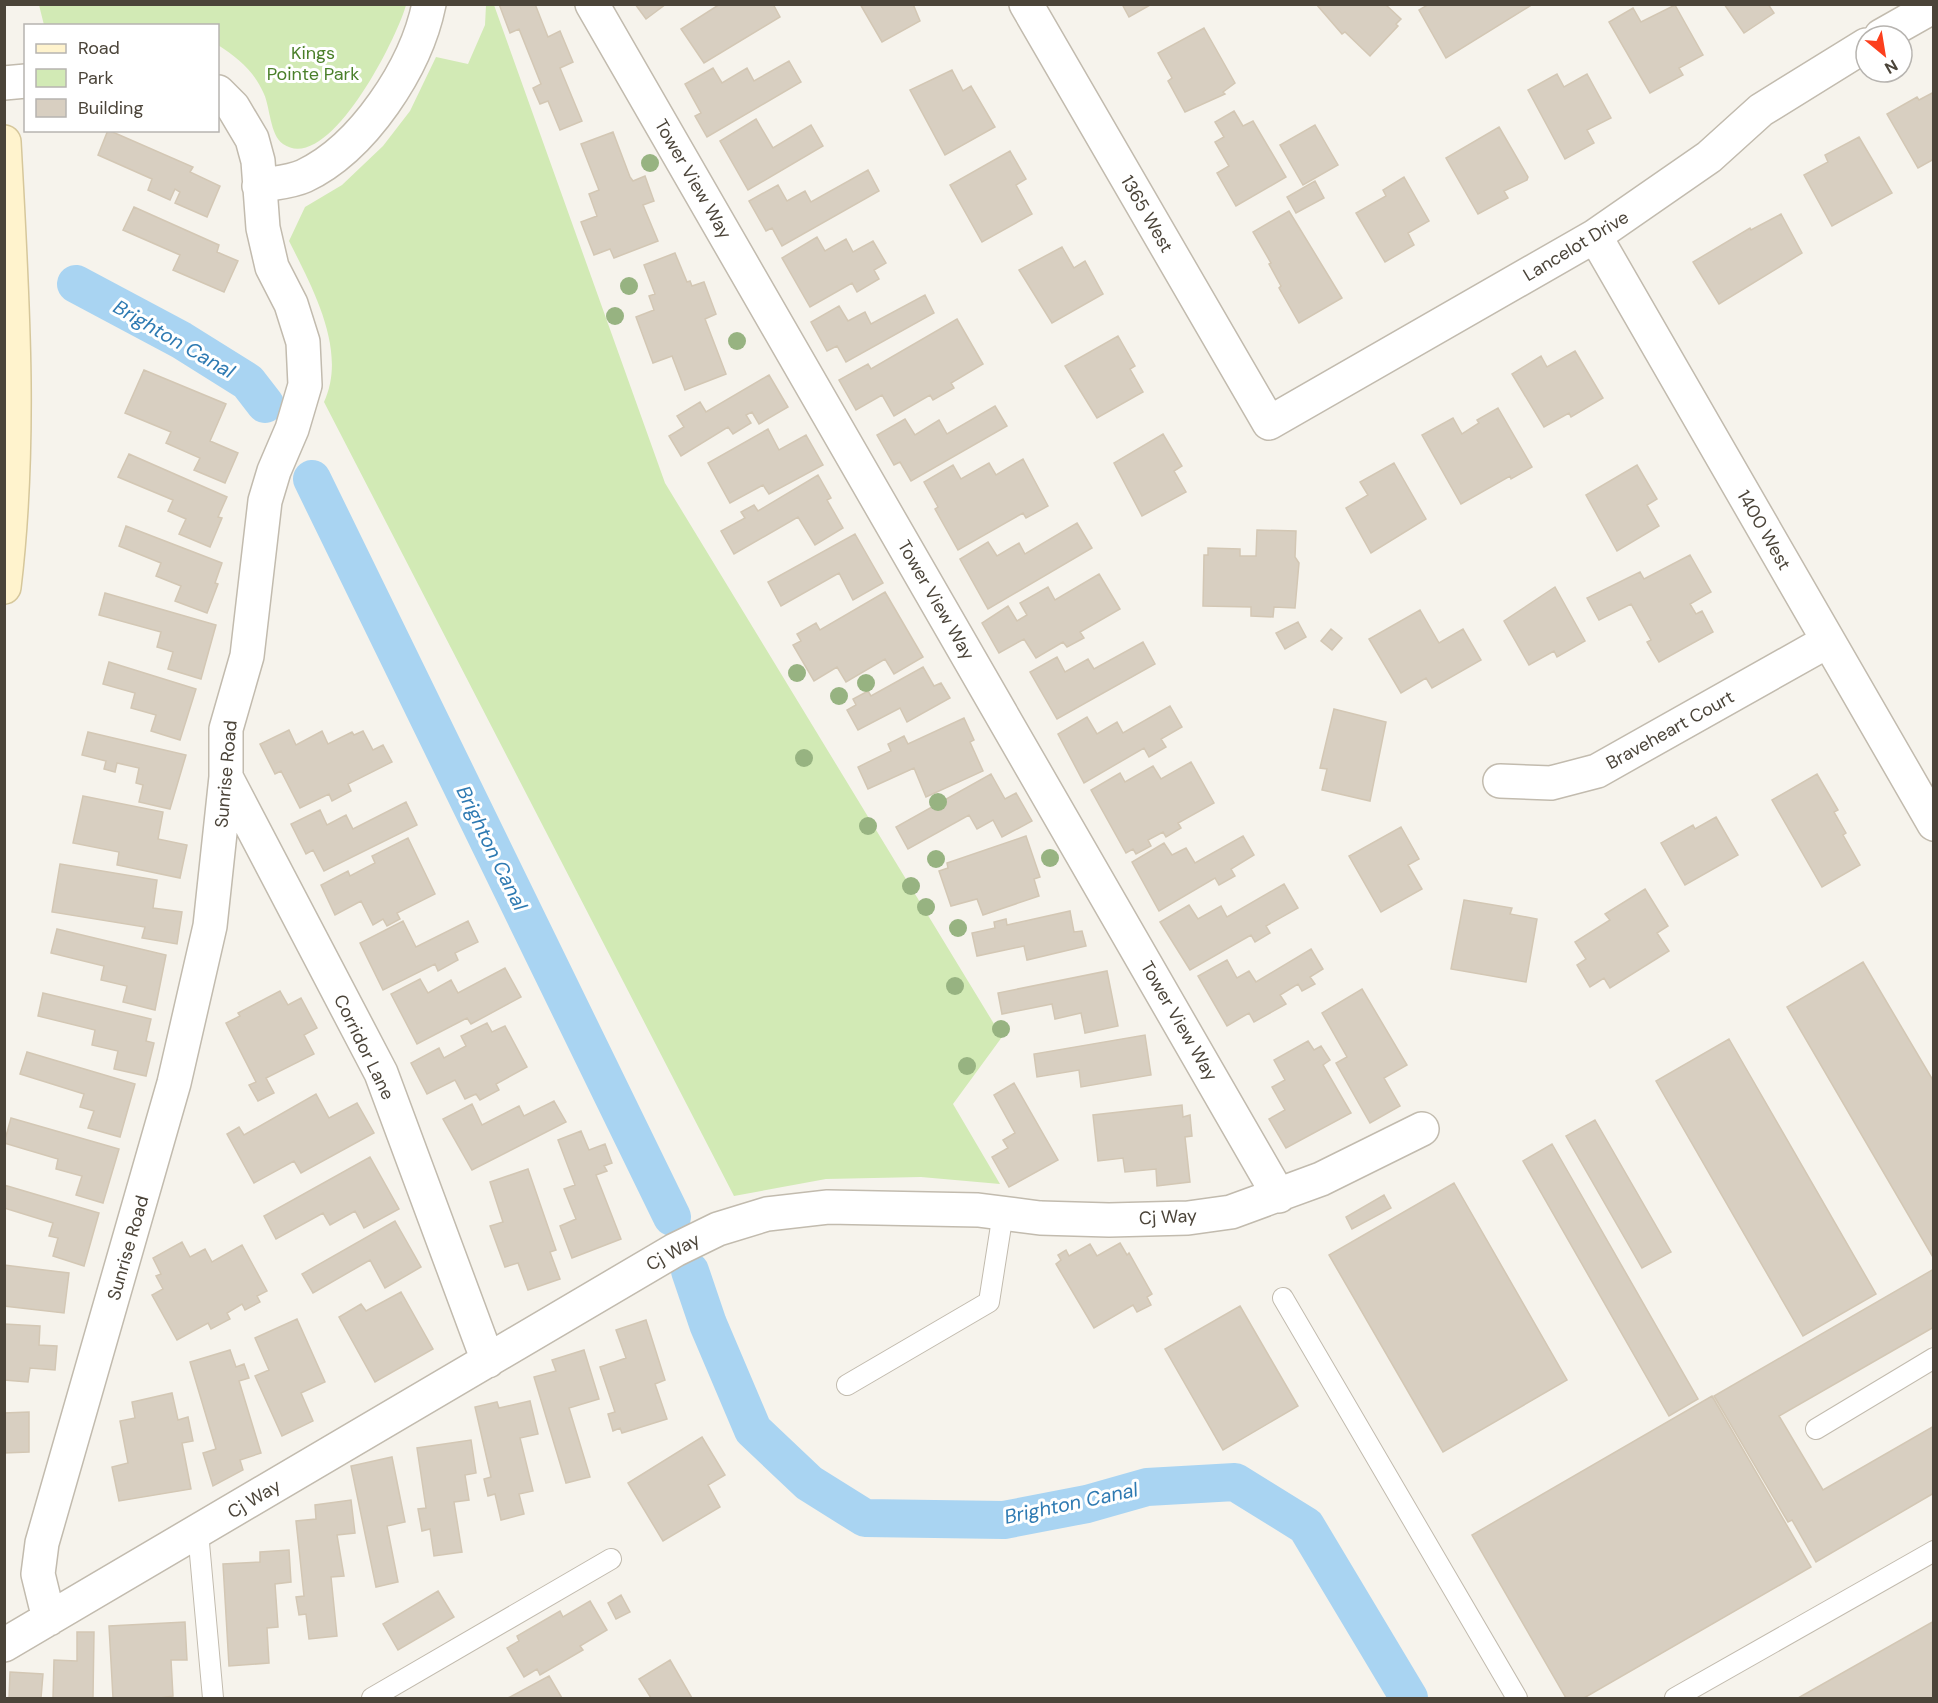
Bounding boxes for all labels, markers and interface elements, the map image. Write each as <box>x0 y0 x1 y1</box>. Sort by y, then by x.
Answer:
legend <box>24 24 219 132</box>
north arrow <box>1854 24 1914 84</box>
text: Road <box>78 36 120 60</box>
park label: Kings Pointe Park <box>267 41 359 86</box>
text: N <box>1881 55 1902 79</box>
text: Park <box>78 66 114 90</box>
text: Building <box>78 96 143 120</box>
street label: Tower View Way <box>649 115 737 243</box>
street label: 1365 West <box>1115 171 1179 257</box>
street label: Lancelot Drive <box>1519 205 1633 287</box>
water label: Brighton Canal <box>109 294 240 384</box>
street label: 1400 West <box>1732 486 1796 574</box>
street label: Tower View Way <box>892 536 980 664</box>
street label: Braveheart Court <box>1602 685 1738 775</box>
street label: Sunrise Road <box>209 719 243 829</box>
water label: Brighton Canal <box>451 781 534 915</box>
street label: Tower View Way <box>1135 957 1223 1085</box>
street label: Corridor Lane <box>328 990 400 1104</box>
street label: Sunrise Road <box>102 1193 154 1303</box>
street label: Cj Way <box>1138 1203 1198 1231</box>
street label: Cj Way <box>642 1227 704 1277</box>
street label: Cj Way <box>223 1474 285 1524</box>
water label: Brighton Canal <box>1002 1476 1141 1530</box>

